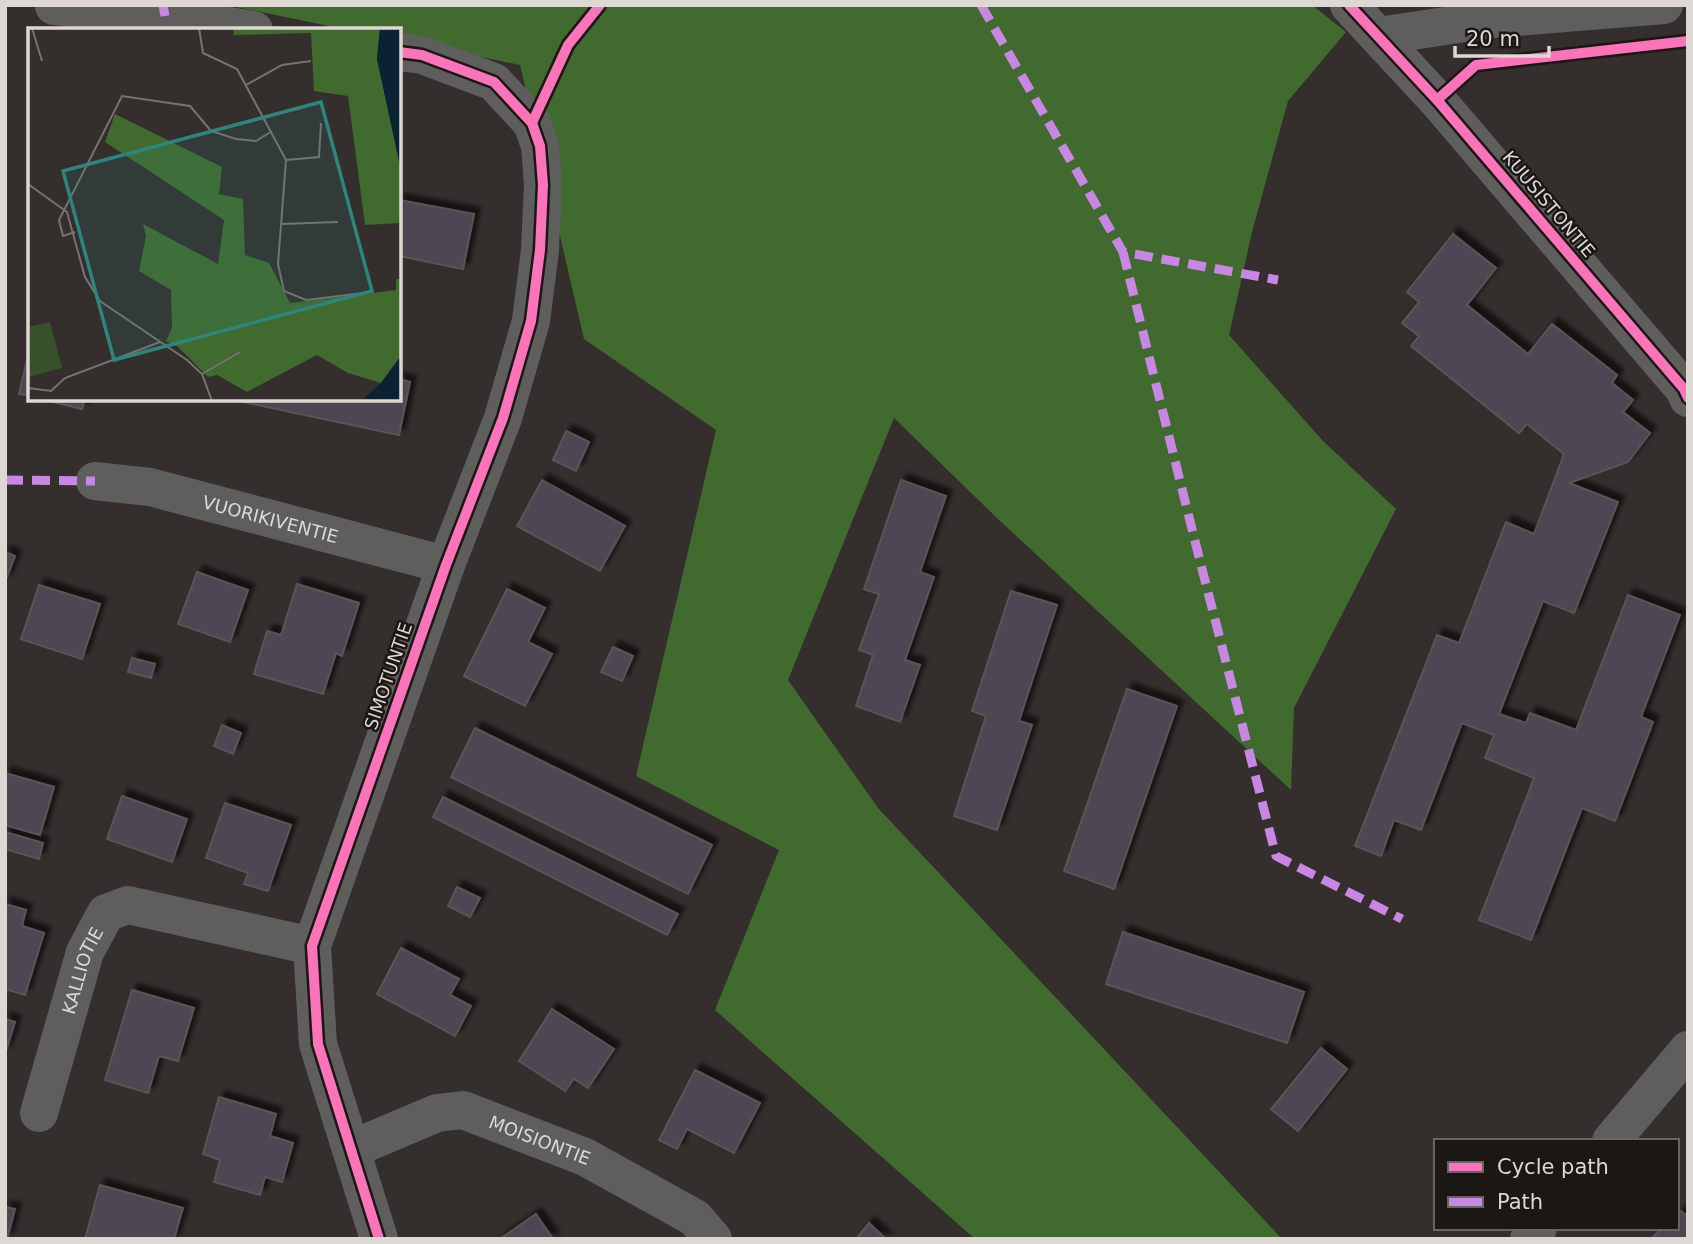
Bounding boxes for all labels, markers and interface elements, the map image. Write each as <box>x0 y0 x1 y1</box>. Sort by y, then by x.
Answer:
scale bar <box>1455 14 1550 58</box>
text: 20 m <box>1466 27 1520 51</box>
inset map <box>28 28 401 401</box>
street label: KUUSISTONTIE <box>1498 147 1600 261</box>
street label: VUORIKIVENTIE <box>200 491 341 547</box>
street label: SIMOTUNTIE <box>360 620 416 732</box>
street label: KALLIOTIE <box>57 923 107 1016</box>
street label: MOISIONTIE <box>486 1111 594 1169</box>
legend <box>1434 1139 1679 1230</box>
text: Cycle path <box>1497 1155 1609 1179</box>
text: Path <box>1497 1190 1543 1214</box>

